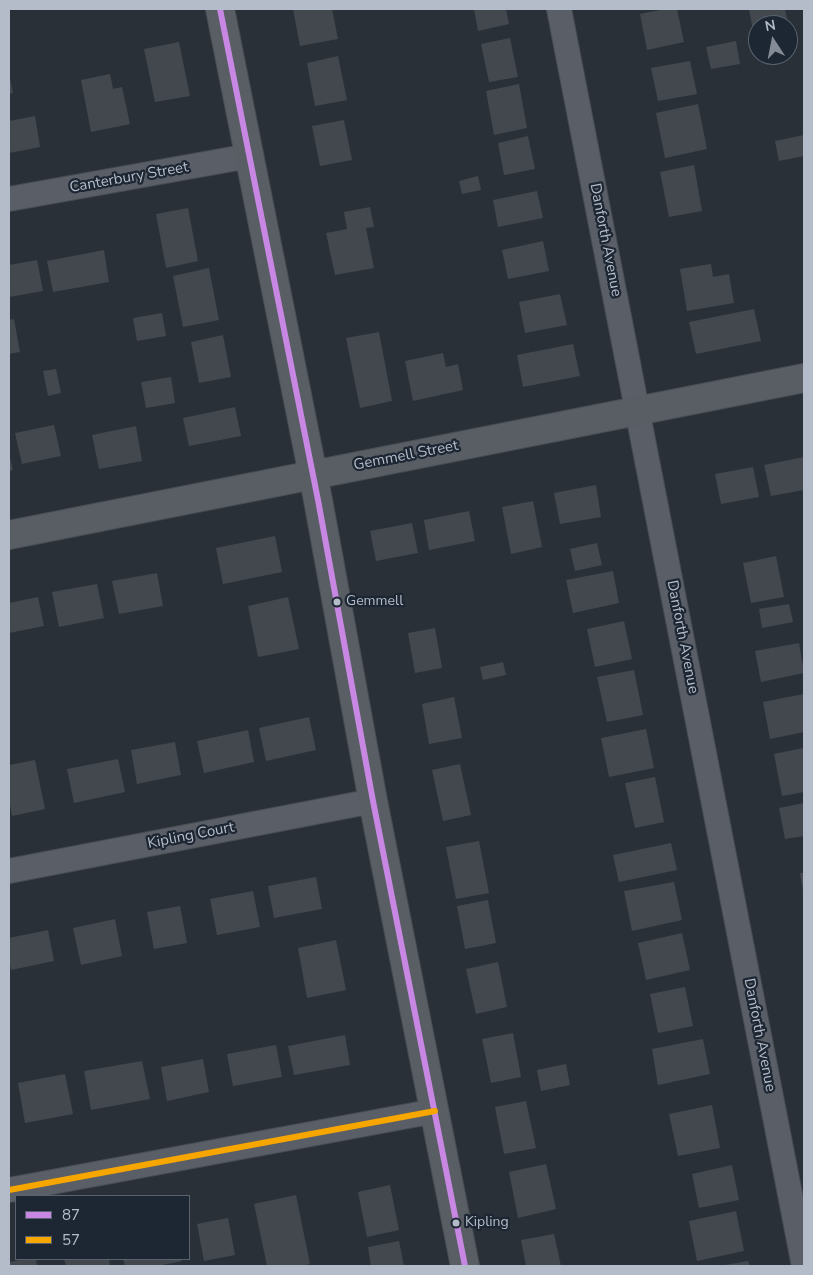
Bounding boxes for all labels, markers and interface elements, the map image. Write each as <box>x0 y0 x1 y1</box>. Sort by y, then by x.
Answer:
north arrow <box>748 15 798 65</box>
text: N <box>763 15 777 36</box>
street label: Canterbury Street <box>68 159 190 197</box>
street label: Danforth Avenue <box>585 182 625 298</box>
street label: Gemmell Street <box>352 437 460 475</box>
street label: Danforth Avenue <box>662 579 702 695</box>
place label: Gemmell <box>346 594 403 610</box>
marker: Gemmell <box>332 597 342 607</box>
street label: Kipling Court <box>146 819 236 853</box>
street label: Danforth Avenue <box>739 977 779 1093</box>
legend <box>15 1195 190 1260</box>
text: 87 <box>62 1205 80 1225</box>
place label: Kipling <box>465 1215 509 1231</box>
marker: Kipling <box>451 1218 461 1228</box>
text: 57 <box>62 1230 80 1250</box>

